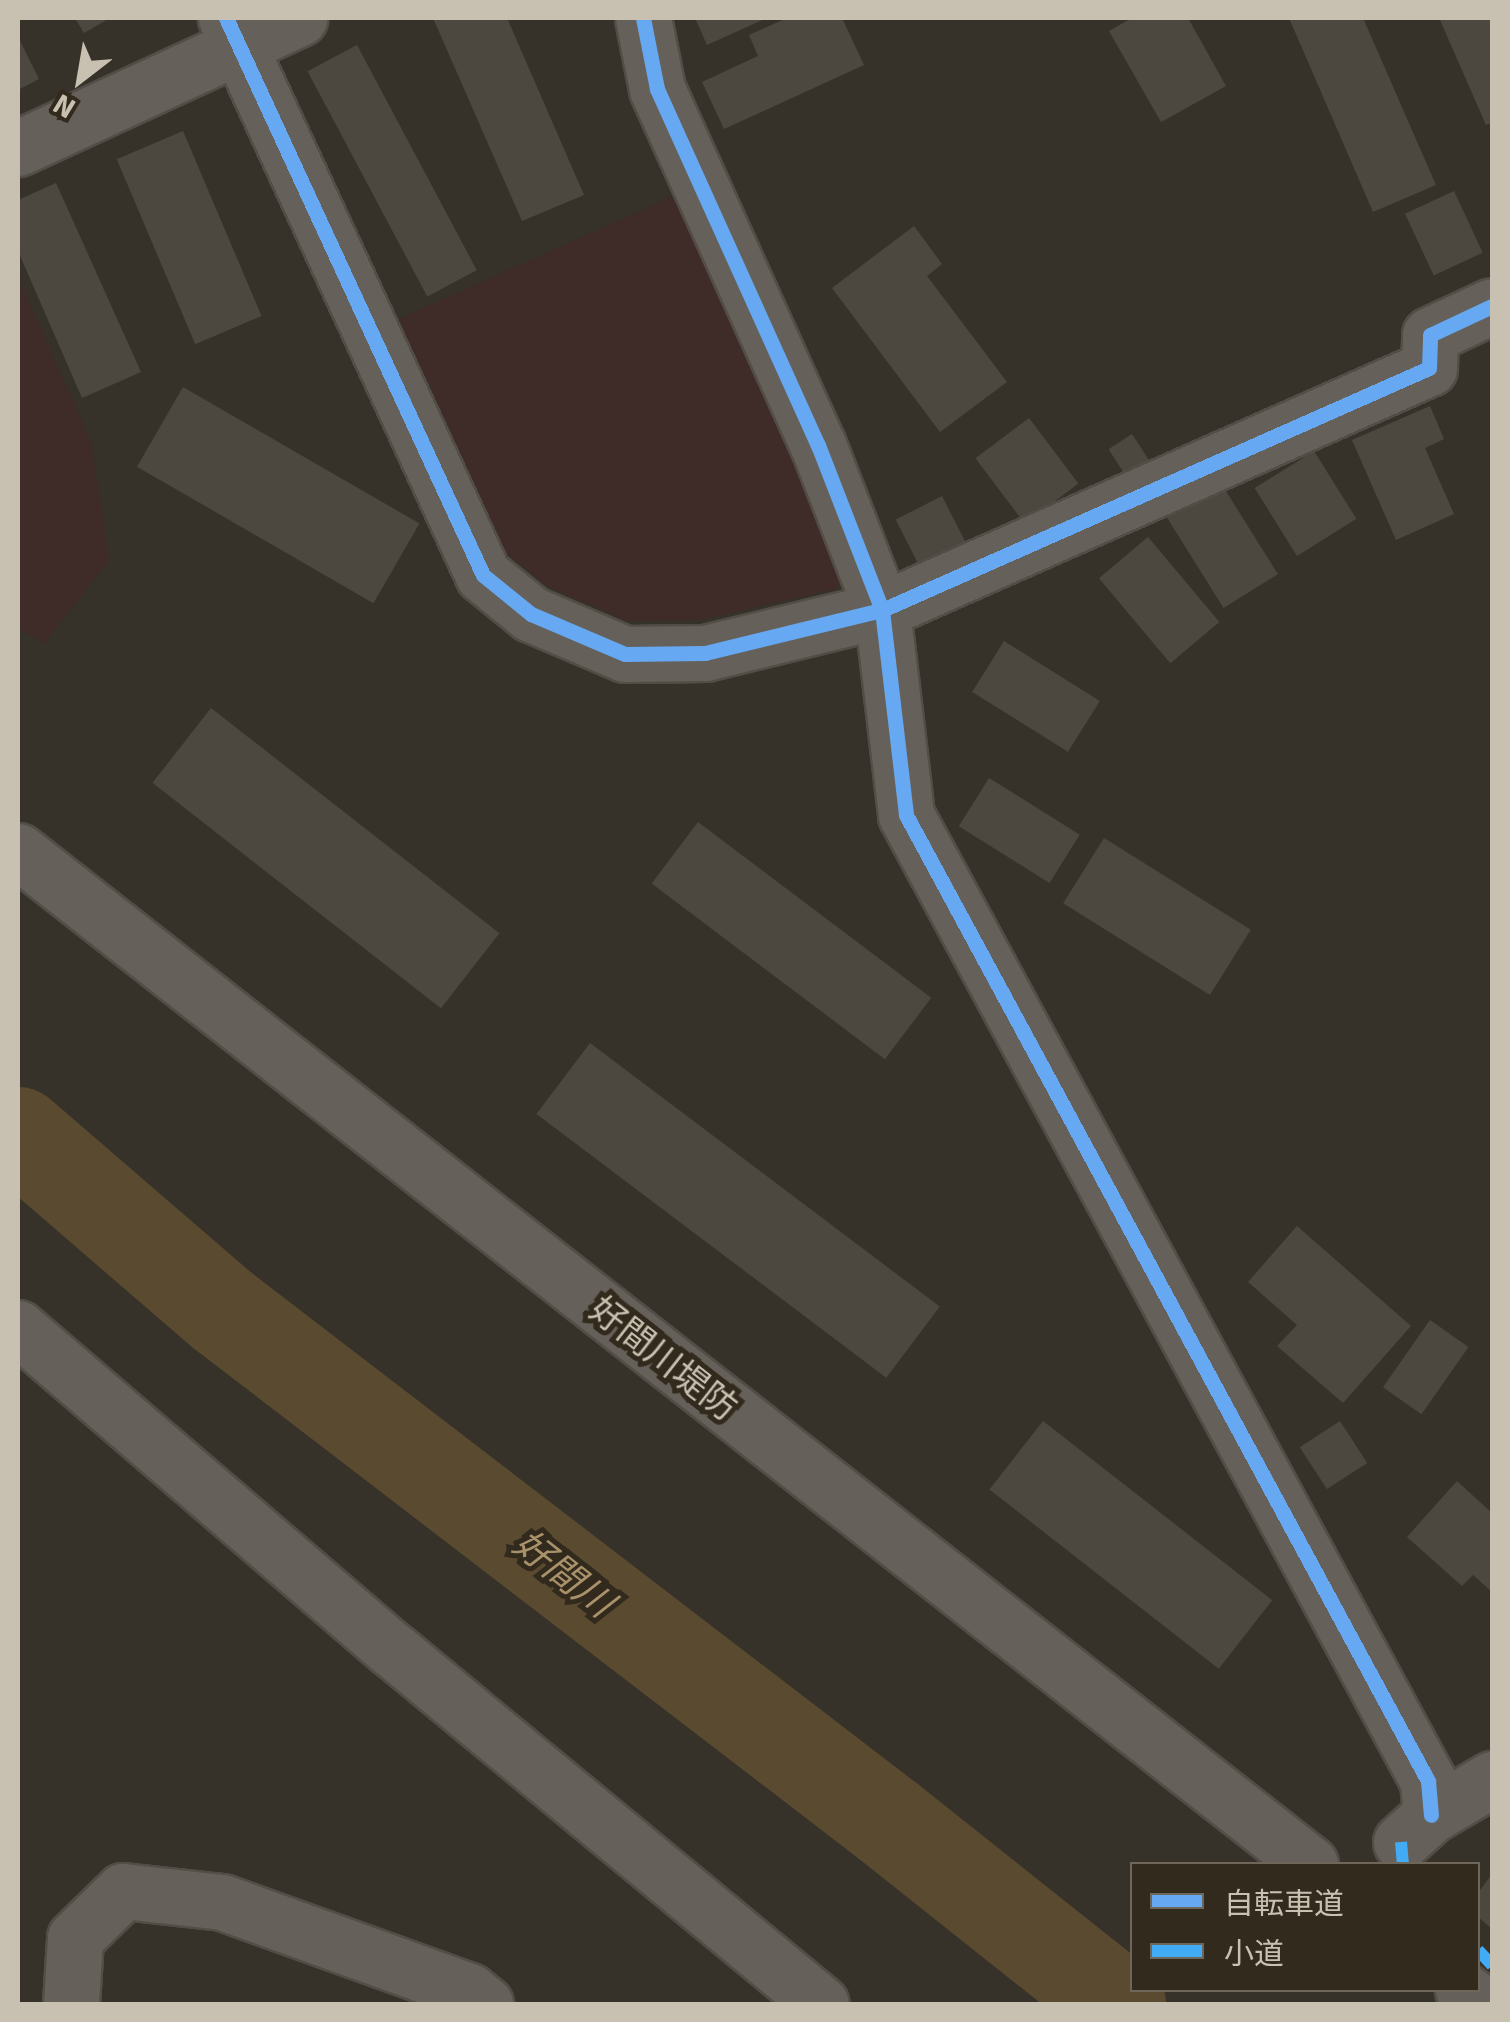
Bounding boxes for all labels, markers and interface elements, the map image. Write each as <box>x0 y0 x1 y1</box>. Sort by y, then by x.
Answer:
north arrow <box>30 30 130 130</box>
text: N <box>47 86 82 125</box>
street label: 好間川堤防 <box>581 1289 745 1429</box>
water label: 好間川 <box>504 1521 622 1627</box>
legend <box>1130 1862 1480 1992</box>
text: 自転車道 <box>1224 1886 1344 1923</box>
text: 小道 <box>1224 1936 1284 1973</box>

